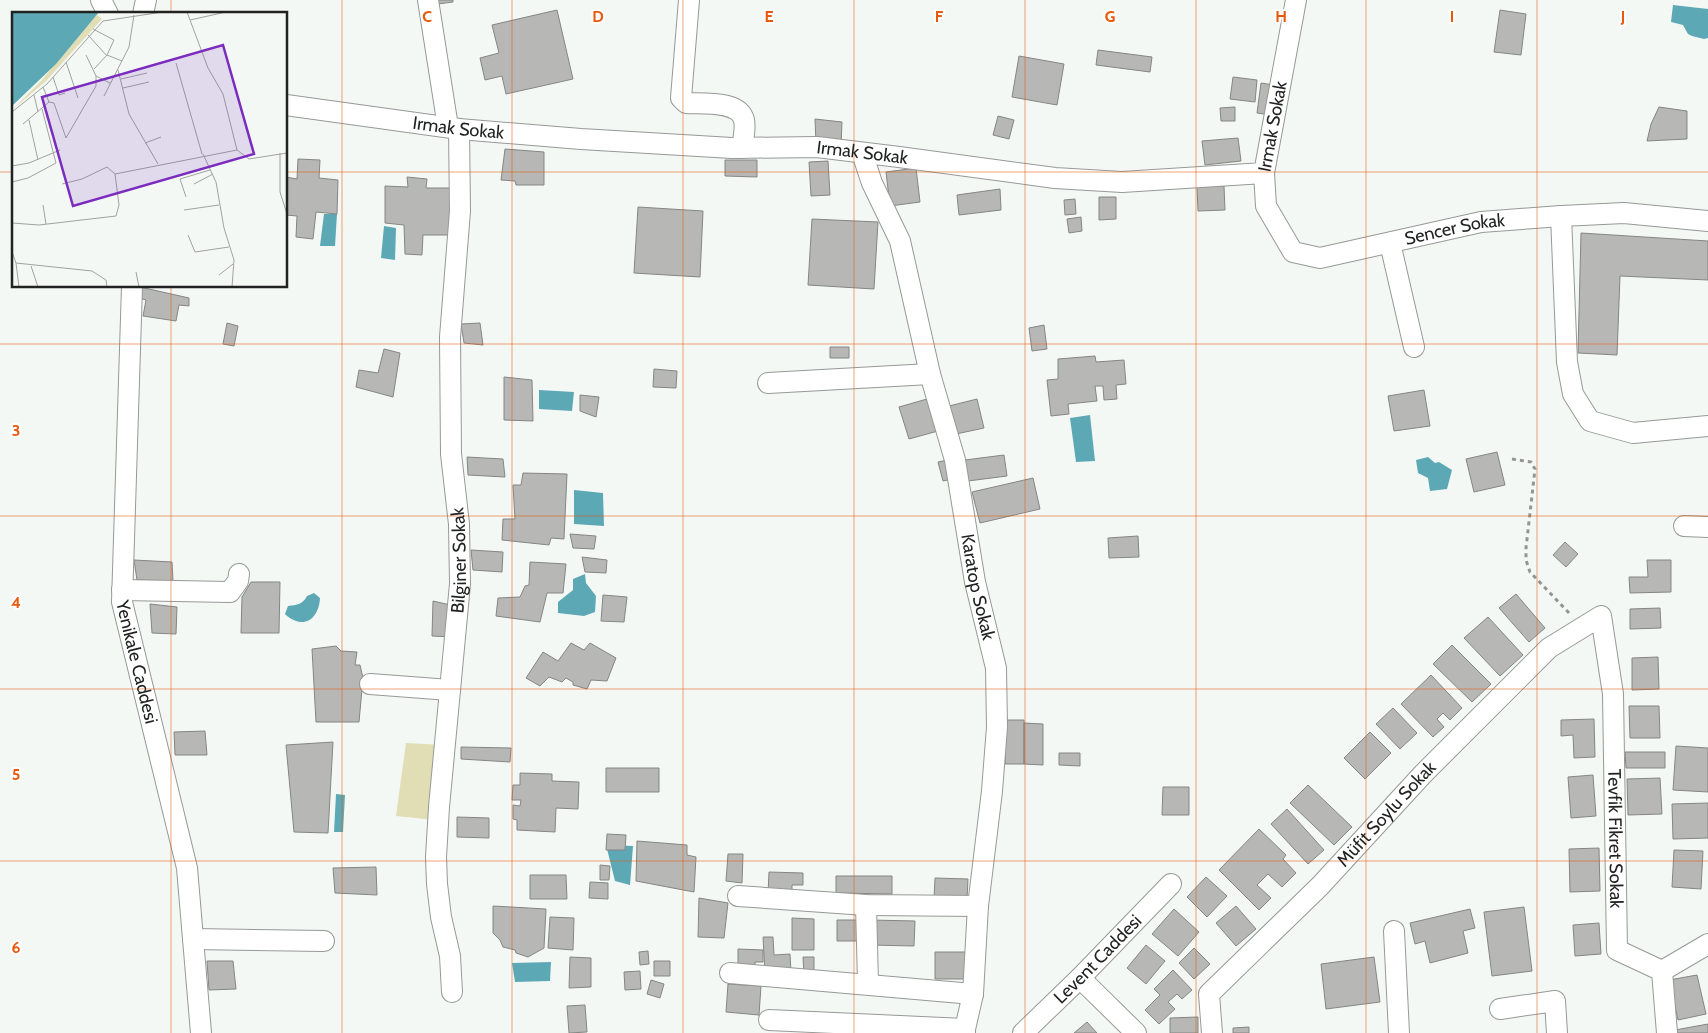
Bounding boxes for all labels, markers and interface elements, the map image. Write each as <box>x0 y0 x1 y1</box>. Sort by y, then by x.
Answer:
text: C <box>422 7 432 26</box>
text: D <box>592 7 604 26</box>
text: E <box>764 7 774 26</box>
text: F <box>935 7 944 26</box>
text: G <box>1105 7 1115 26</box>
text: H <box>1275 7 1287 26</box>
text: I <box>1450 7 1454 26</box>
text: J <box>1620 7 1625 26</box>
inset map <box>12 12 288 288</box>
street label: Irmak Sokak <box>1253 78 1292 174</box>
street label: Irmak Sokak <box>411 112 506 144</box>
street label: Irmak Sokak <box>815 136 910 169</box>
street label: Sencer Sokak <box>1402 209 1507 250</box>
text: 3 <box>12 421 20 440</box>
street label: Bilginer Sokak <box>446 505 471 614</box>
street label: Karatop Sokak <box>956 532 1000 643</box>
text: 4 <box>11 593 21 612</box>
street label: Yenikale Caddesi <box>111 597 162 726</box>
street label: Müfit Soylu Sokak <box>1332 756 1441 871</box>
text: 5 <box>12 765 20 784</box>
street label: Tevfik Fikret Sokak <box>1603 769 1627 909</box>
street label: Levent Caddesi <box>1049 910 1146 1008</box>
text: 6 <box>12 938 21 957</box>

